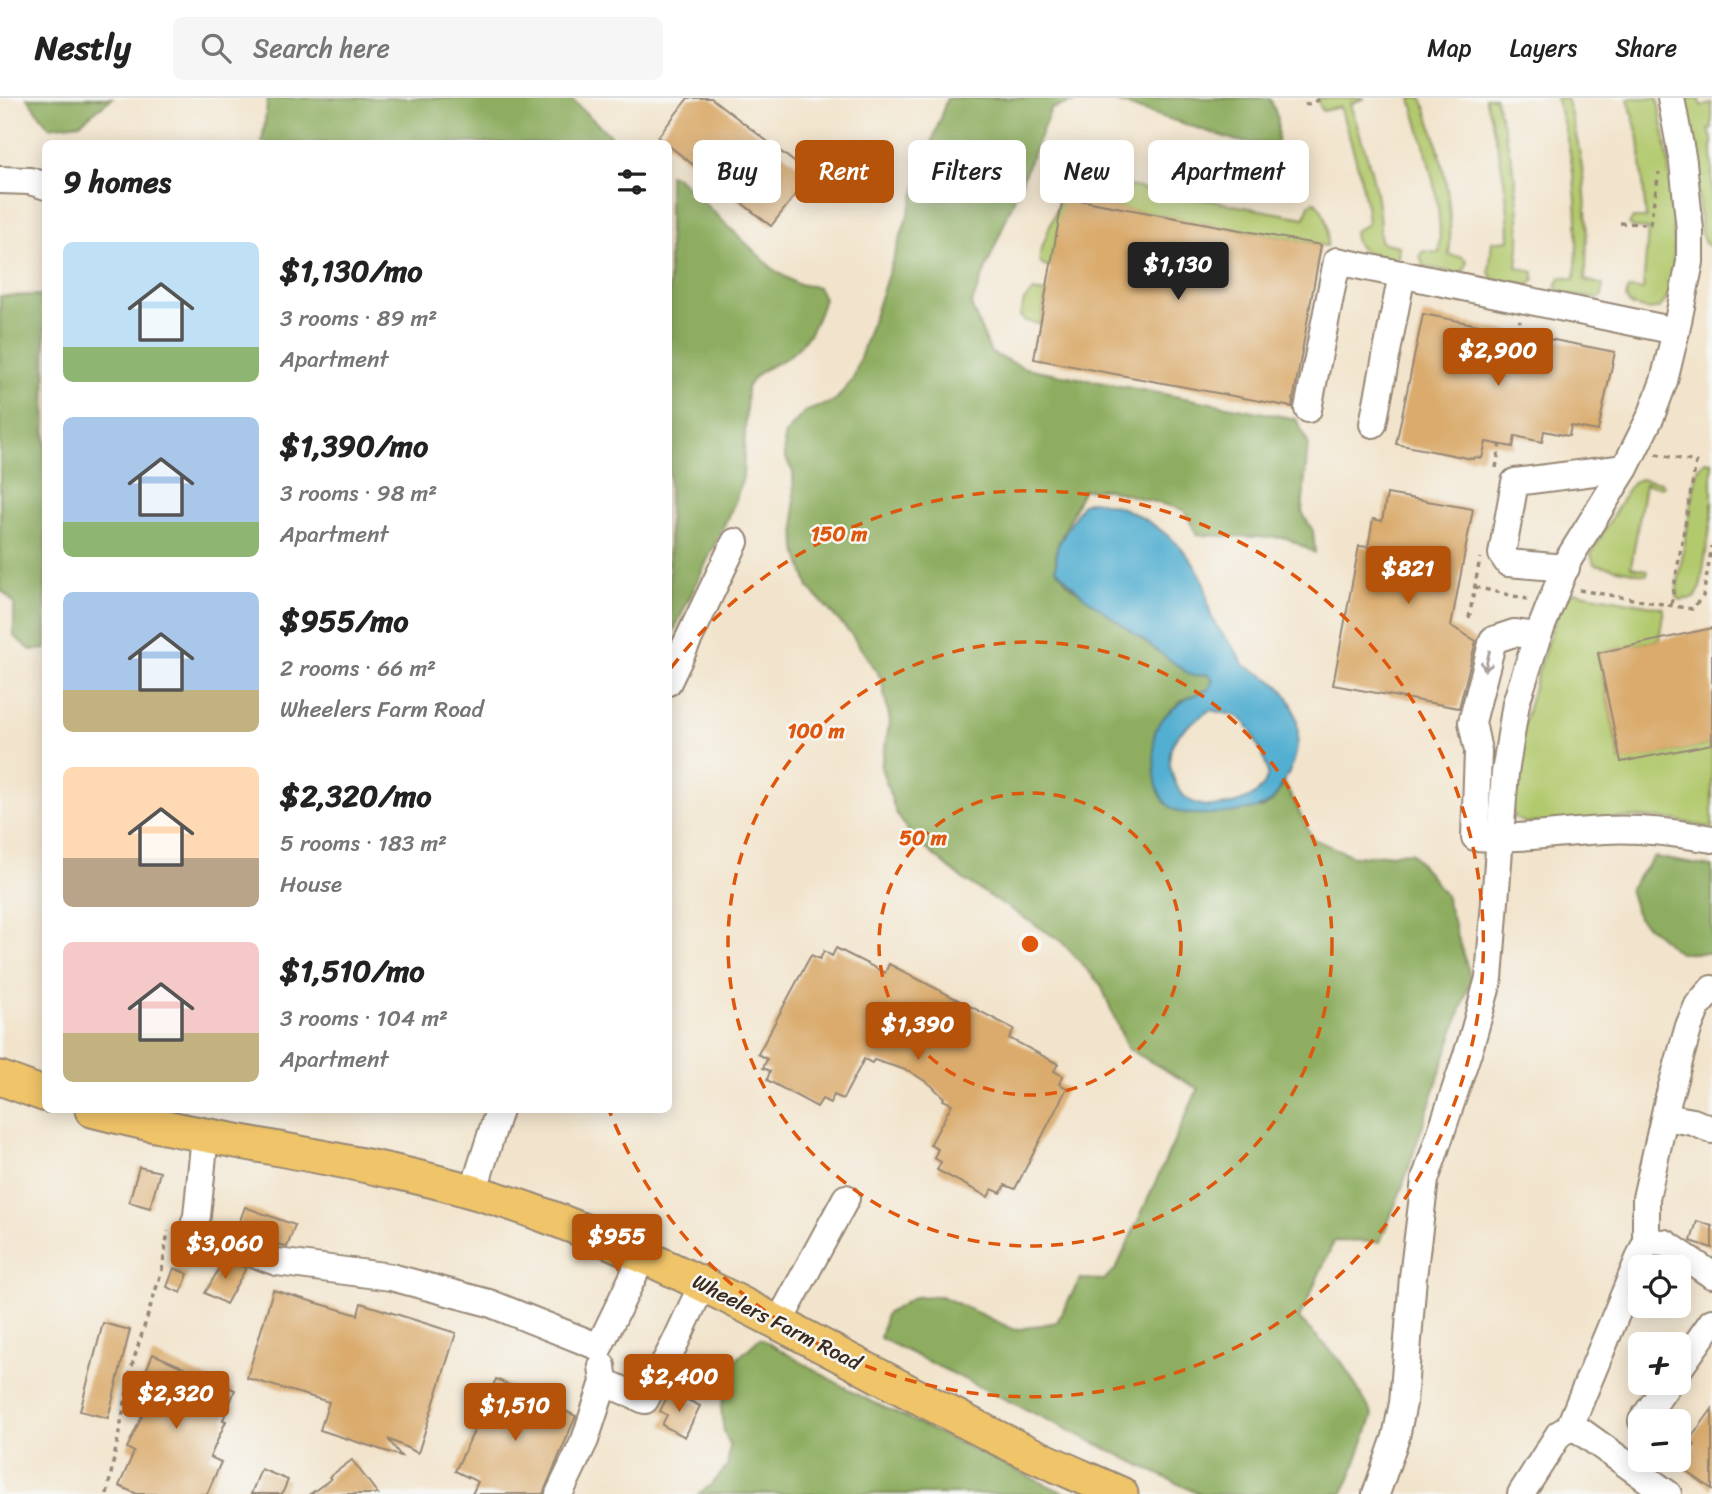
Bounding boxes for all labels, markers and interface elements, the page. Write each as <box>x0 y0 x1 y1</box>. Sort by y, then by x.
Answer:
search box <box>173 17 663 80</box>
text: Nestly <box>35 19 131 77</box>
text: Search here <box>253 25 390 71</box>
text: Map <box>1427 27 1472 69</box>
text: Layers <box>1510 27 1577 69</box>
text: Share <box>1615 27 1677 69</box>
icon: search <box>197 29 235 67</box>
chip: Buy <box>693 140 781 203</box>
chip: Rent <box>795 140 894 203</box>
chip: Filters <box>908 140 1026 203</box>
chip: New <box>1040 140 1134 203</box>
chip: Apartment <box>1148 140 1309 203</box>
text: 9 homes <box>63 155 171 209</box>
icon: filters <box>613 163 651 201</box>
pin: $1,130 <box>1121 242 1235 302</box>
text: $1,130/mo <box>280 244 423 298</box>
text: $1,130 <box>1144 244 1212 285</box>
icon: home <box>119 270 203 354</box>
text: 3 rooms · 89 m² <box>280 298 437 339</box>
pin: $2,900 <box>1441 328 1555 388</box>
text: $2,900 <box>1459 330 1537 371</box>
text: Apartment <box>280 339 389 380</box>
text: $1,390/mo <box>280 419 428 473</box>
icon: home <box>119 445 203 529</box>
text: 3 rooms · 98 m² <box>280 473 437 514</box>
text: Apartment <box>280 514 389 555</box>
text: 150 m <box>811 515 868 553</box>
pin: $821 <box>1367 546 1449 606</box>
text: $821 <box>1382 548 1434 589</box>
text: $955/mo <box>280 594 408 648</box>
icon: home <box>119 620 203 704</box>
text: 2 rooms · 66 m² <box>280 648 436 689</box>
one-way arrow <box>1480 649 1493 671</box>
text: Wheelers Farm Road <box>280 689 484 730</box>
text: 100 m <box>787 712 845 750</box>
text: $2,320/mo <box>280 769 431 823</box>
icon: home <box>119 795 203 879</box>
text: 50 m <box>899 819 948 857</box>
text: 5 rooms · 183 m² <box>280 823 447 864</box>
text: House <box>280 864 342 905</box>
centre of rings <box>1018 932 1042 956</box>
text: $1,510/mo <box>280 944 424 998</box>
icon: home <box>119 970 203 1054</box>
text: 3 rooms · 104 m² <box>280 998 448 1039</box>
pin: $1,390 <box>861 1002 975 1062</box>
text: $1,390 <box>882 1004 954 1045</box>
text: Apartment <box>280 1039 389 1080</box>
pin: $955 <box>576 1214 658 1274</box>
text: $955 <box>588 1216 646 1257</box>
pin: $3,060 <box>168 1222 282 1281</box>
text: $3,060 <box>187 1223 263 1264</box>
map controls <box>1628 1255 1691 1472</box>
button: locate <box>1628 1255 1691 1318</box>
street label: Wheelers Farm Road <box>686 1263 870 1382</box>
button: + <box>1628 1332 1691 1395</box>
pin: $2,400 <box>622 1354 736 1414</box>
text: $2,400 <box>640 1356 718 1397</box>
pin: $2,320 <box>119 1372 233 1431</box>
text: $2,320 <box>138 1373 214 1414</box>
pin: $1,510 <box>458 1384 572 1443</box>
text: $1,510 <box>480 1385 550 1426</box>
button: − <box>1628 1409 1691 1472</box>

